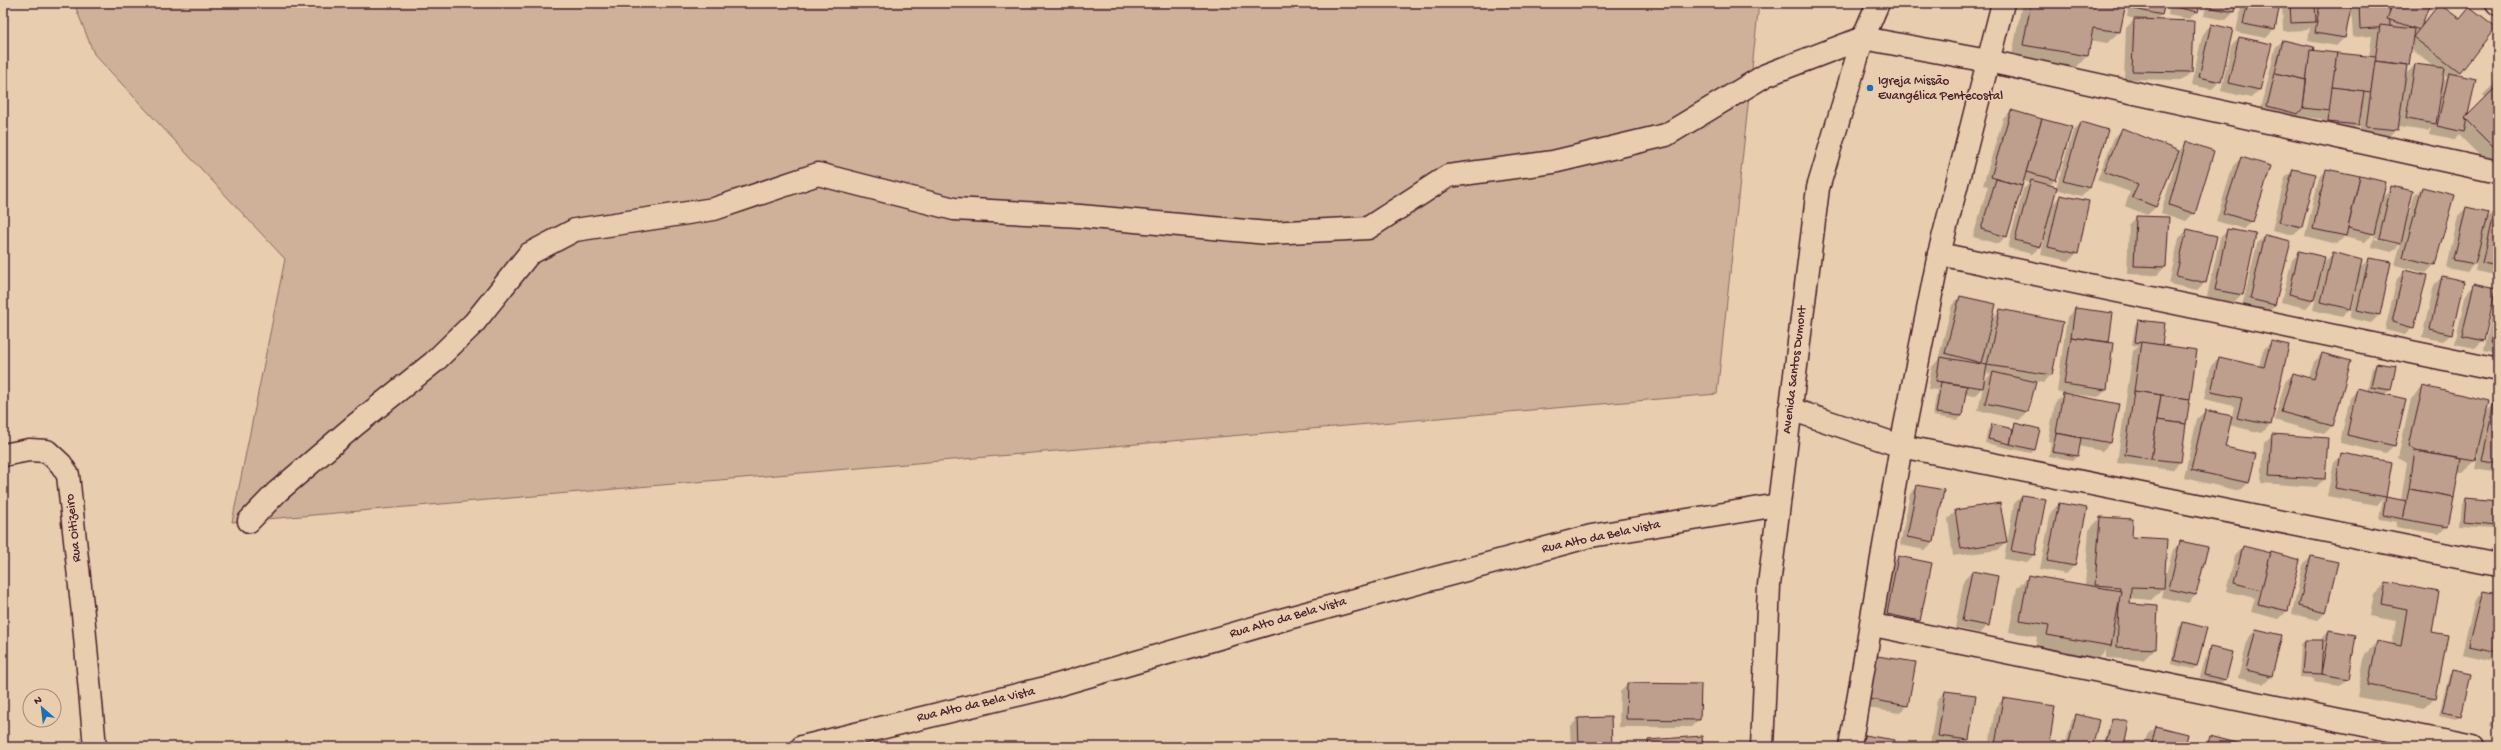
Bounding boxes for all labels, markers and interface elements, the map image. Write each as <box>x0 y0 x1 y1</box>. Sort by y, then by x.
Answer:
place label: Igreja Missão Evangélica Pentecostal <box>1878 74 2003 104</box>
marker: Igreja Missão Evangélica Pentecostal <box>1865 83 1875 93</box>
street label: Avenida Santos Dumont <box>1780 304 1810 435</box>
street label: Rua Oitizeiro <box>63 493 85 563</box>
street label: Rua Alto da Bela Vista <box>1540 517 1662 557</box>
street label: Rua Alto da Bela Vista <box>1228 594 1349 642</box>
street label: Rua Alto da Bela Vista <box>916 684 1037 726</box>
north arrow <box>22 688 62 728</box>
text: N <box>32 694 44 708</box>

